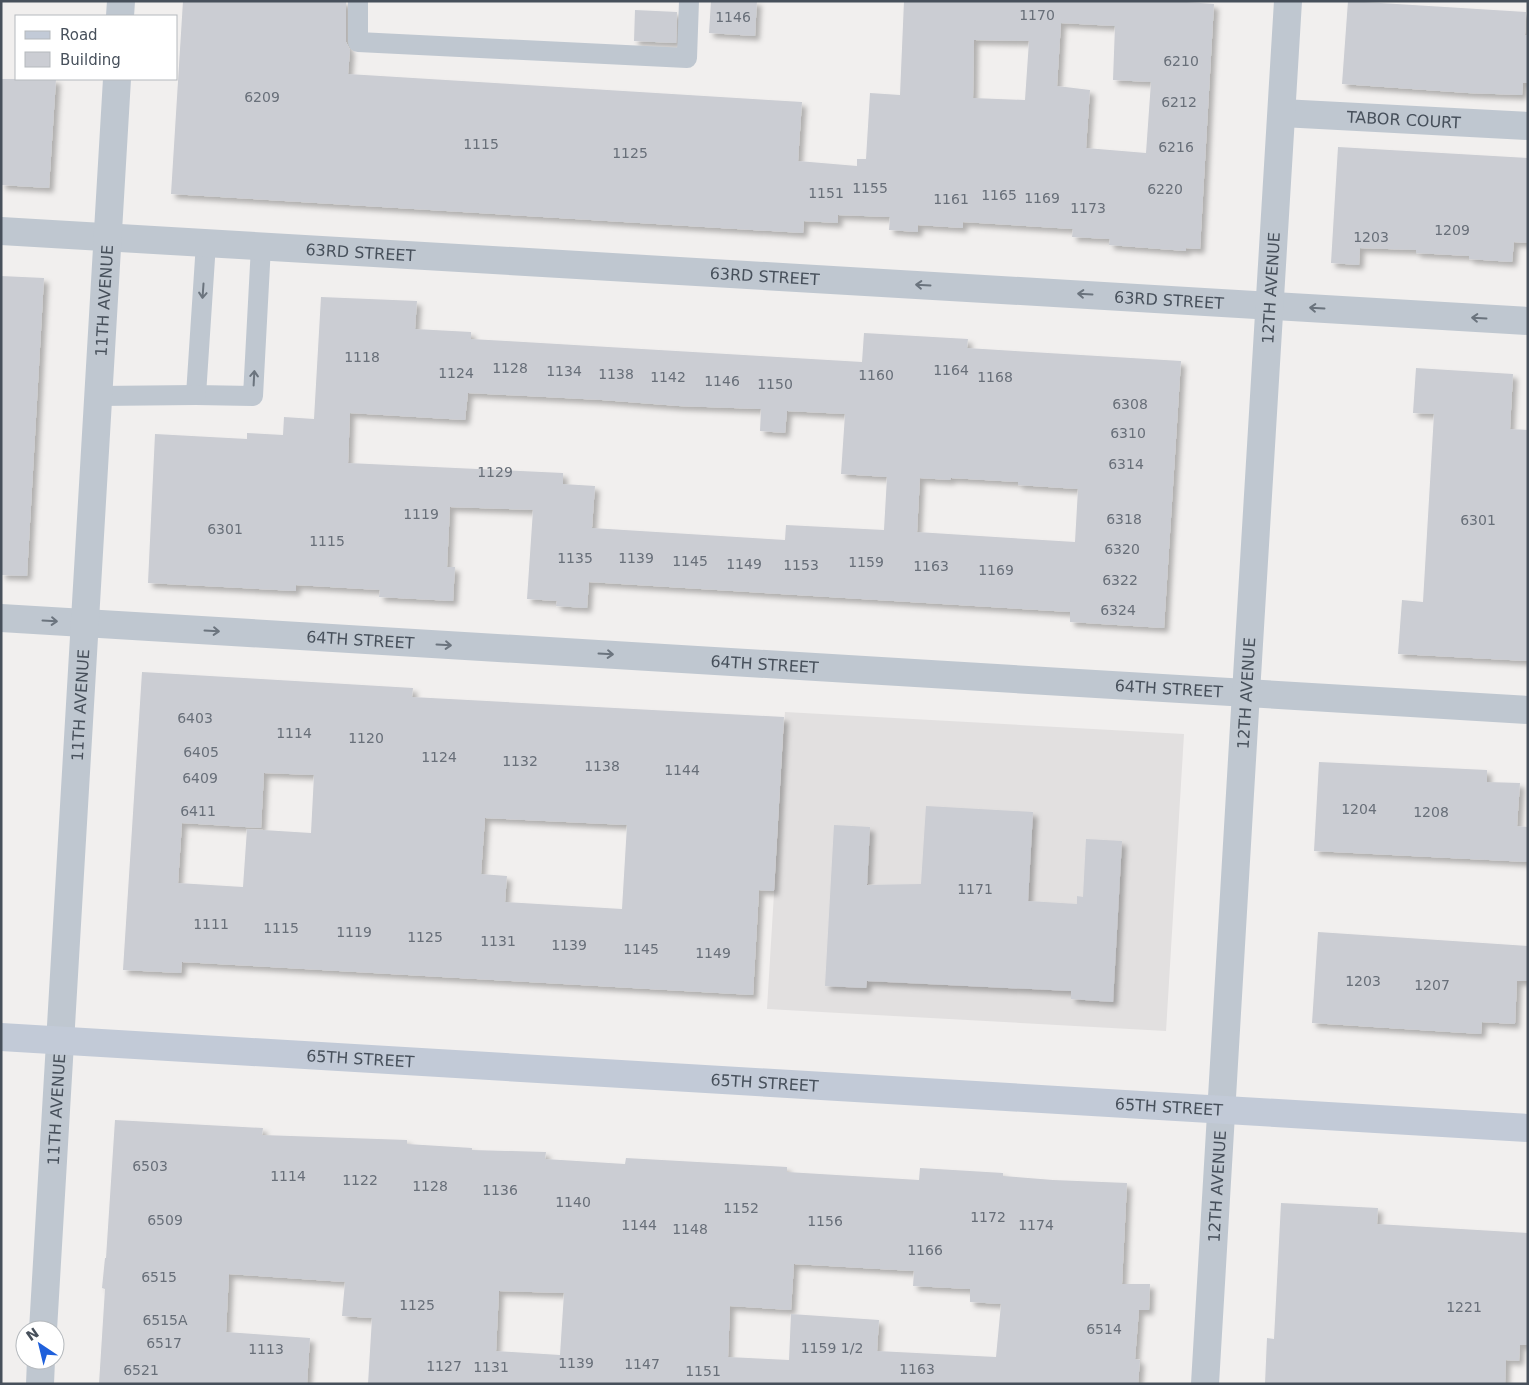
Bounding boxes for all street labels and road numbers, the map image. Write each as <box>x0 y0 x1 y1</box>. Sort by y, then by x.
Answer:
street label: TABOR COURT <box>1345 107 1462 132</box>
street label: 12TH AVENUE <box>1258 231 1283 344</box>
street label: 63RD STREET <box>305 239 416 265</box>
street label: 11TH AVENUE <box>91 244 117 357</box>
street label: 63RD STREET <box>709 263 820 289</box>
street label: 63RD STREET <box>1114 287 1225 313</box>
street label: 64TH STREET <box>306 627 415 652</box>
street label: 12TH AVENUE <box>1233 637 1259 750</box>
street label: 11TH AVENUE <box>67 649 93 762</box>
street label: 64TH STREET <box>710 651 819 677</box>
street label: 64TH STREET <box>1114 676 1224 701</box>
street label: 65TH STREET <box>306 1046 415 1071</box>
street label: 11TH AVENUE <box>43 1053 69 1166</box>
street label: 65TH STREET <box>710 1070 820 1095</box>
street label: 65TH STREET <box>1114 1094 1224 1119</box>
street label: 12TH AVENUE <box>1204 1130 1230 1243</box>

